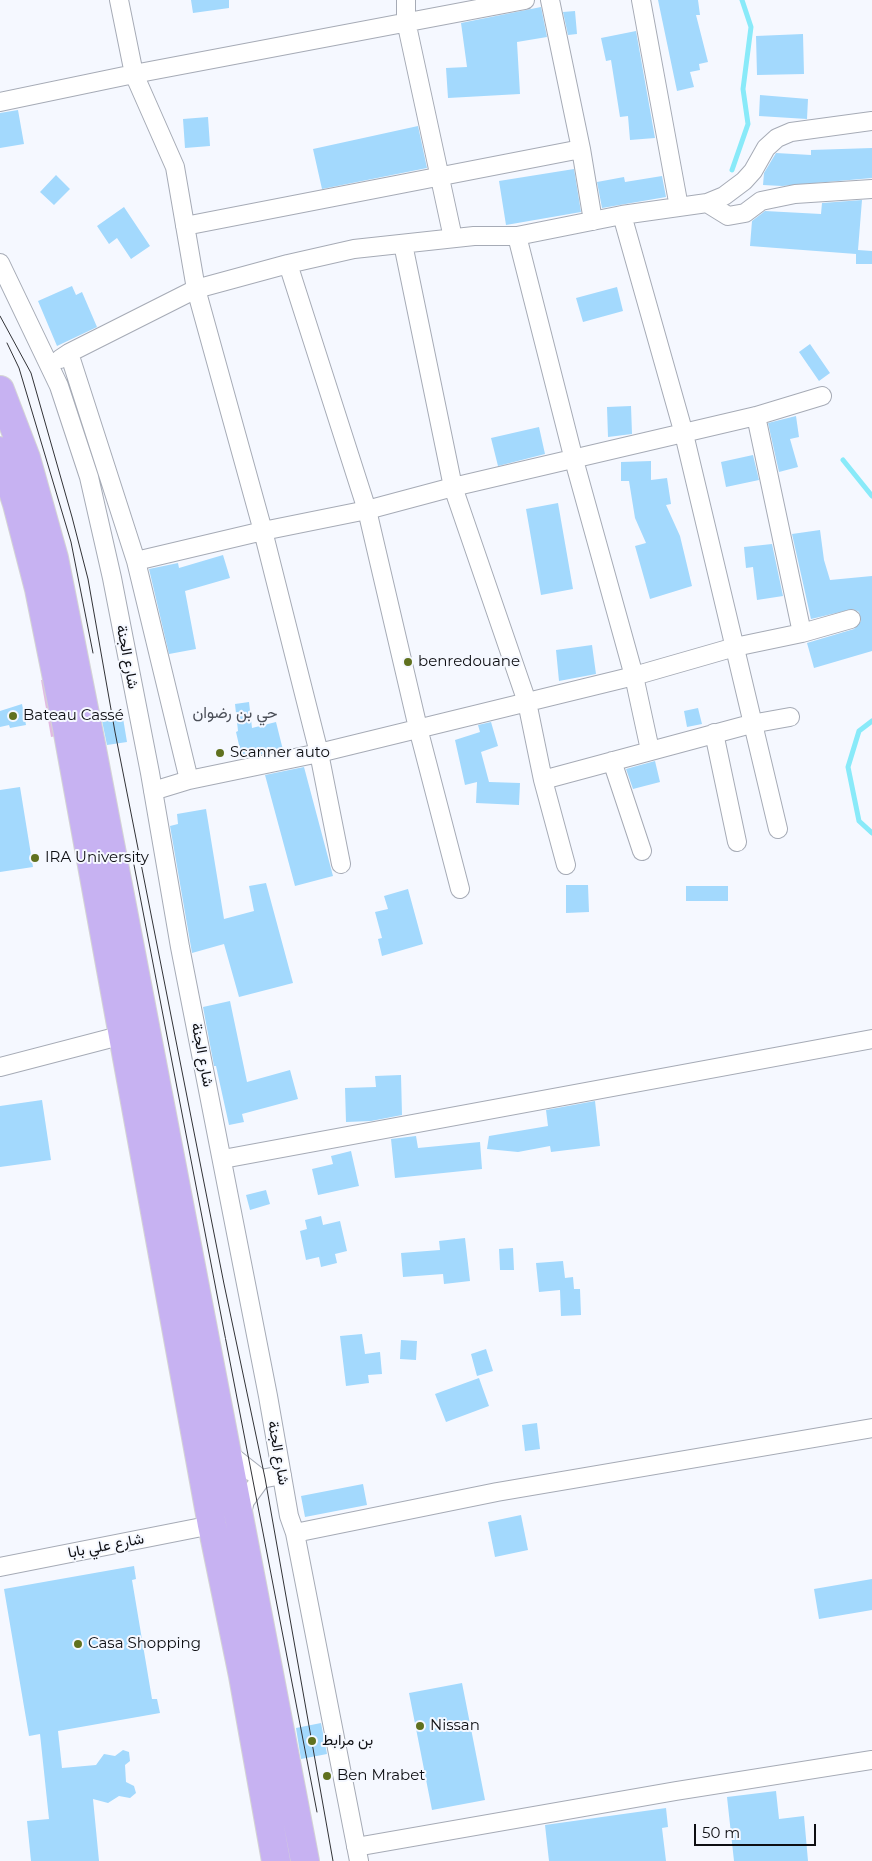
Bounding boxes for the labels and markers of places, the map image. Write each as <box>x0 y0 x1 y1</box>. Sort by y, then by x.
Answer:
place label: benredouane <box>418 653 520 671</box>
marker: benredouane <box>402 656 414 668</box>
place label: Bateau Cassé <box>23 707 124 725</box>
marker: Bateau Cassé <box>7 710 19 722</box>
place label: Scanner auto <box>230 744 330 762</box>
marker: Scanner auto <box>214 747 226 759</box>
place label: IRA University <box>45 849 149 867</box>
marker: IRA University <box>29 852 41 864</box>
place label: Casa Shopping <box>88 1635 201 1653</box>
marker: Casa Shopping <box>72 1638 84 1650</box>
place label: Nissan <box>430 1717 480 1735</box>
marker: Nissan <box>414 1720 426 1732</box>
place label: بن مرابط <box>322 1732 373 1750</box>
marker: بن مرابط <box>306 1735 318 1747</box>
place label: Ben Mrabet <box>337 1767 425 1785</box>
marker: Ben Mrabet <box>321 1770 333 1782</box>

